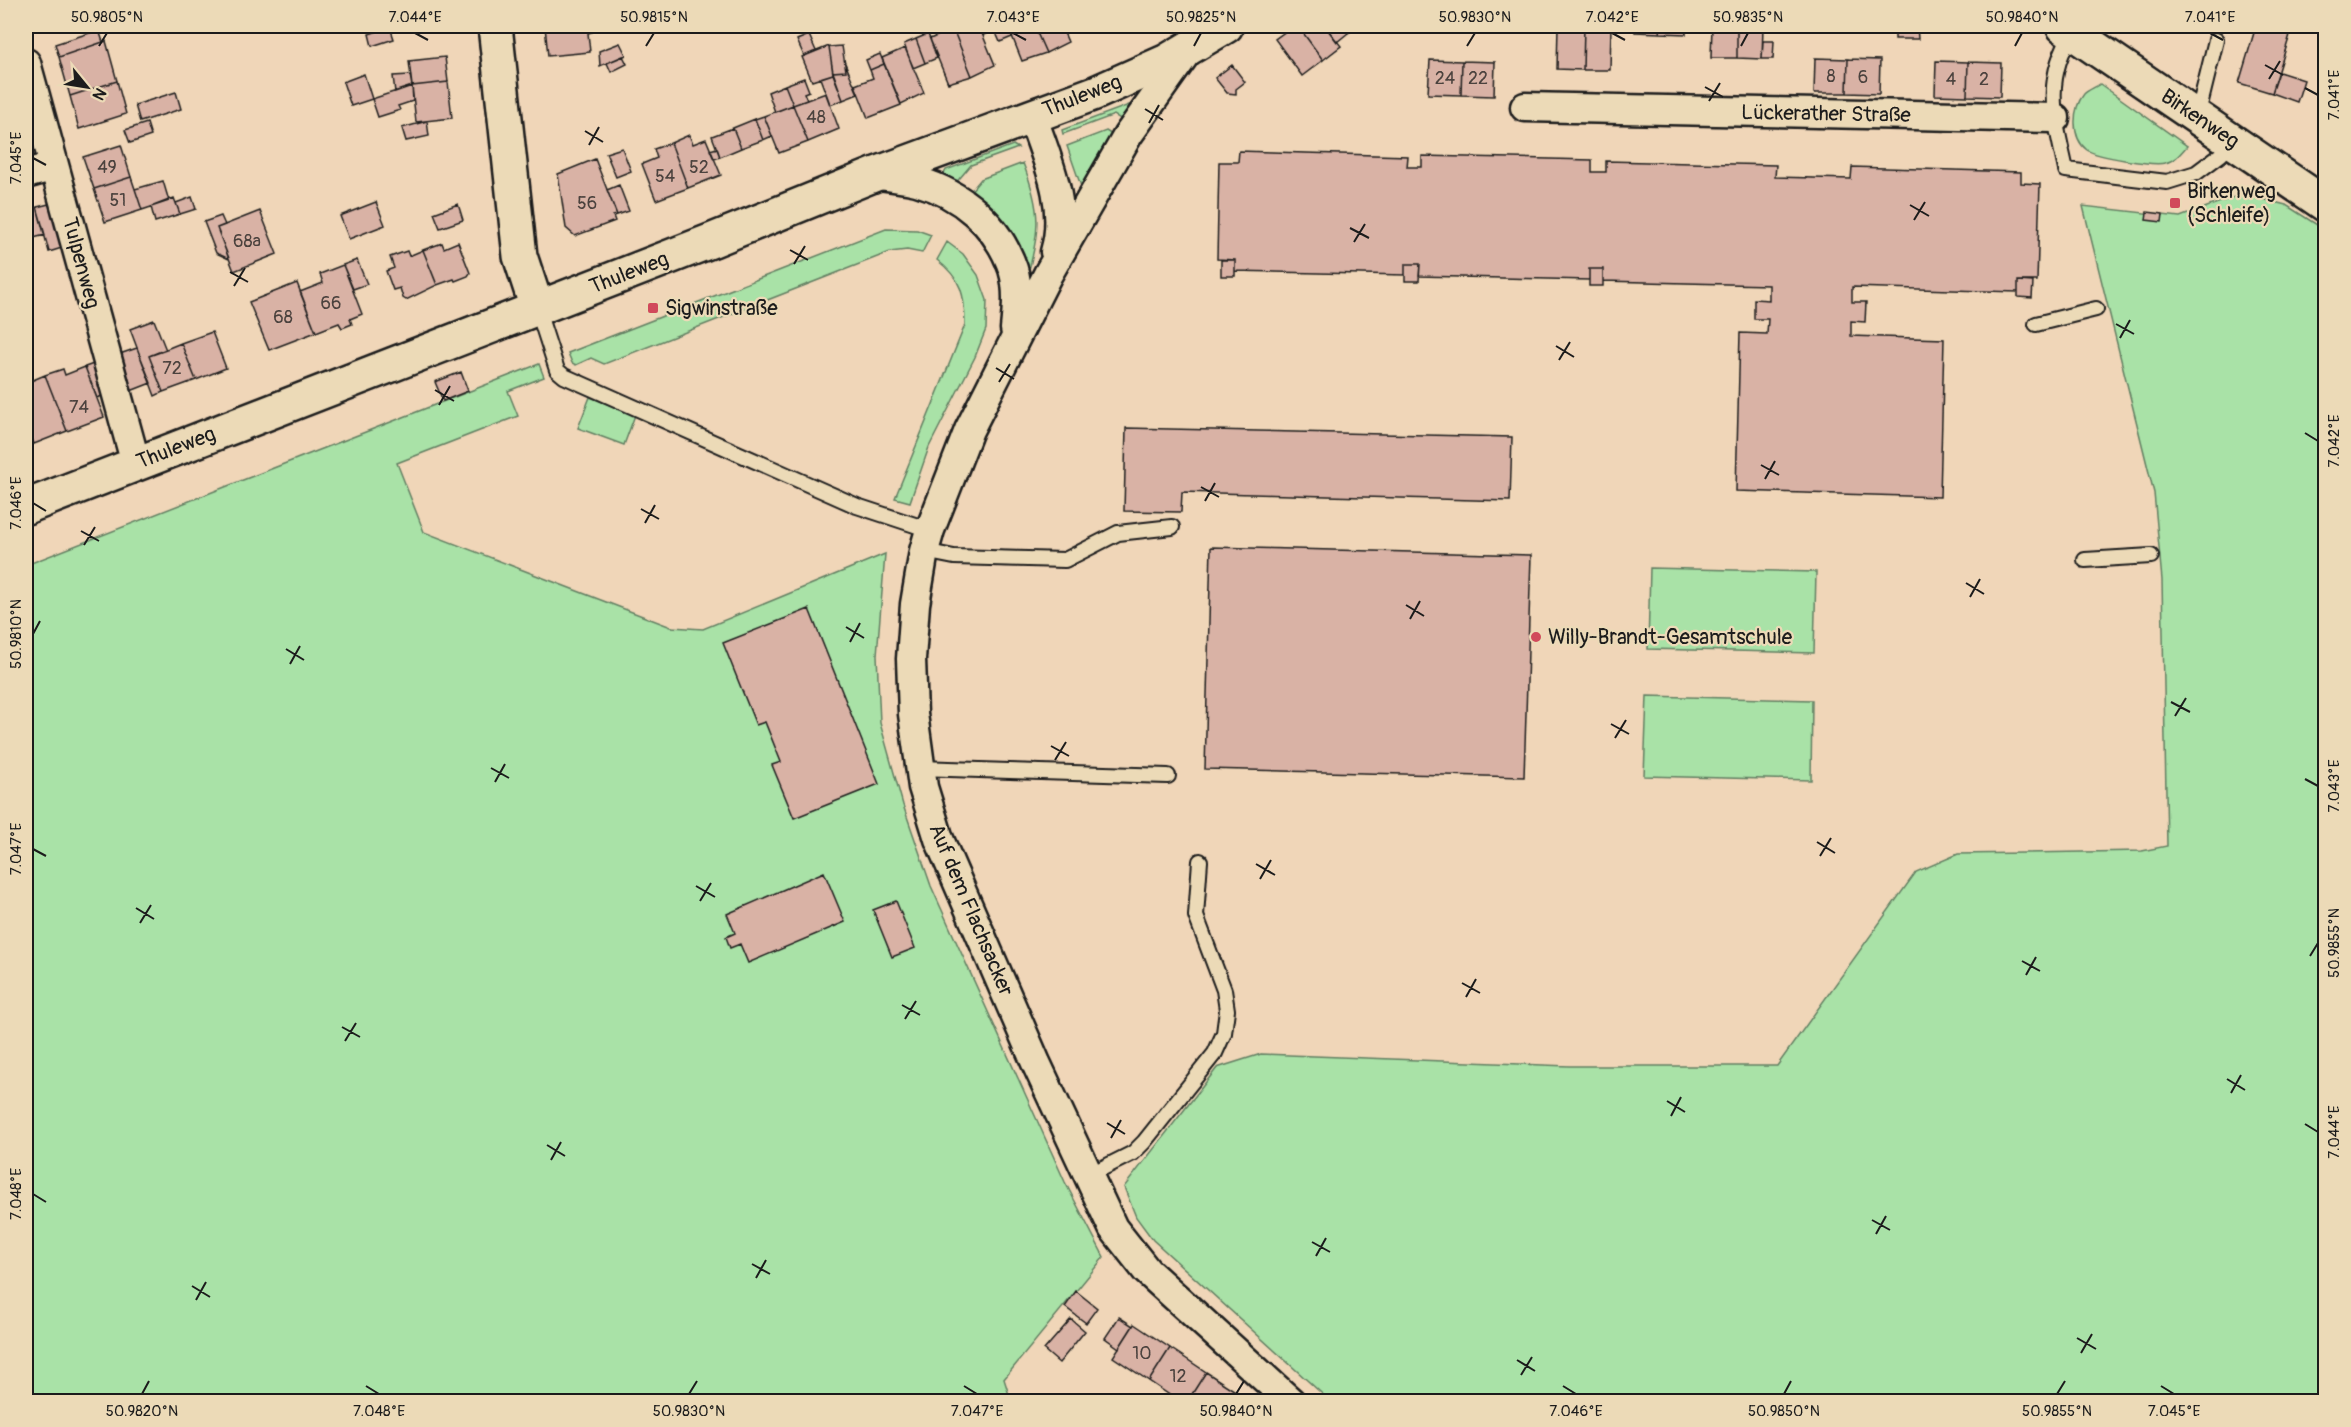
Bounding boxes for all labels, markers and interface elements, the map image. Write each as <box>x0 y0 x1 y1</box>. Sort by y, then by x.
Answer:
text: 50.9805°N <box>71 8 143 27</box>
text: 7.044°E <box>388 8 442 27</box>
text: 50.9815°N <box>620 8 688 27</box>
text: 7.043°E <box>987 8 1040 27</box>
text: 50.9825°N <box>1166 8 1236 27</box>
text: 50.9830°N <box>1439 8 1511 27</box>
text: 7.042°E <box>1586 8 1639 27</box>
text: 50.9835°N <box>1713 8 1783 27</box>
text: 50.9840°N <box>1986 8 2058 27</box>
text: 7.041°E <box>2185 8 2235 27</box>
north arrow <box>57 57 117 117</box>
house number: 8 <box>1826 65 1836 88</box>
house number: 6 <box>1858 66 1868 89</box>
house number: 24 <box>1435 67 1456 90</box>
house number: 22 <box>1468 67 1488 90</box>
house number: 4 <box>1946 68 1957 91</box>
house number: 2 <box>1979 68 1989 91</box>
street label: Thuleweg <box>1039 69 1125 123</box>
text: 7.041°E <box>2325 70 2344 120</box>
street label: Birkenweg <box>2156 83 2244 155</box>
text: N <box>88 84 110 104</box>
street label: Lückerather Straße <box>1741 99 1912 129</box>
house number: 48 <box>806 106 826 129</box>
text: 7.045°E <box>7 131 26 184</box>
house number: 49 <box>97 156 117 179</box>
house number: 52 <box>689 156 709 179</box>
house number: 54 <box>655 165 676 188</box>
place label: Birkenweg (Schleife) <box>2187 178 2276 229</box>
house number: 51 <box>110 189 126 212</box>
house number: 56 <box>577 192 597 215</box>
marker: Birkenweg (Schleife) <box>2168 196 2182 210</box>
street label: Tulpenweg <box>56 214 106 312</box>
house number: 68a <box>233 230 261 253</box>
street label: Thuleweg <box>586 246 672 300</box>
house number: 66 <box>321 292 341 315</box>
place label: Sigwinstraße <box>665 295 778 322</box>
marker: Sigwinstraße <box>646 301 660 315</box>
house number: 68 <box>273 306 293 329</box>
house number: 72 <box>162 357 182 380</box>
house number: 74 <box>69 396 90 419</box>
text: 7.042°E <box>2325 414 2344 467</box>
street label: Thuleweg <box>133 421 219 475</box>
text: 7.046°E <box>7 476 26 530</box>
text: 50.9810°N <box>7 599 26 669</box>
place label: Willy-Brandt-Gesamtschule <box>1548 624 1793 651</box>
marker: Willy-Brandt-Gesamtschule <box>1529 630 1543 644</box>
text: 7.043°E <box>2325 759 2344 812</box>
street label: Auf dem Flachsacker <box>923 820 1020 1001</box>
text: 7.047°E <box>7 823 26 875</box>
text: 50.9855°N <box>2325 908 2344 978</box>
text: 7.044°E <box>2325 1105 2344 1159</box>
text: 7.048°E <box>7 1168 26 1220</box>
house number: 10 <box>1132 1342 1152 1365</box>
house number: 12 <box>1169 1365 1187 1388</box>
text: 50.9820°N <box>106 1402 178 1421</box>
text: 7.048°E <box>353 1402 405 1421</box>
text: 50.9830°N <box>653 1402 725 1421</box>
text: 7.047°E <box>951 1402 1003 1421</box>
text: 50.9840°N <box>1200 1402 1272 1421</box>
text: 7.046°E <box>1549 1402 1603 1421</box>
text: 50.9850°N <box>1748 1402 1820 1421</box>
text: 50.9855°N <box>2022 1402 2092 1421</box>
text: 7.045°E <box>2148 1402 2201 1421</box>

